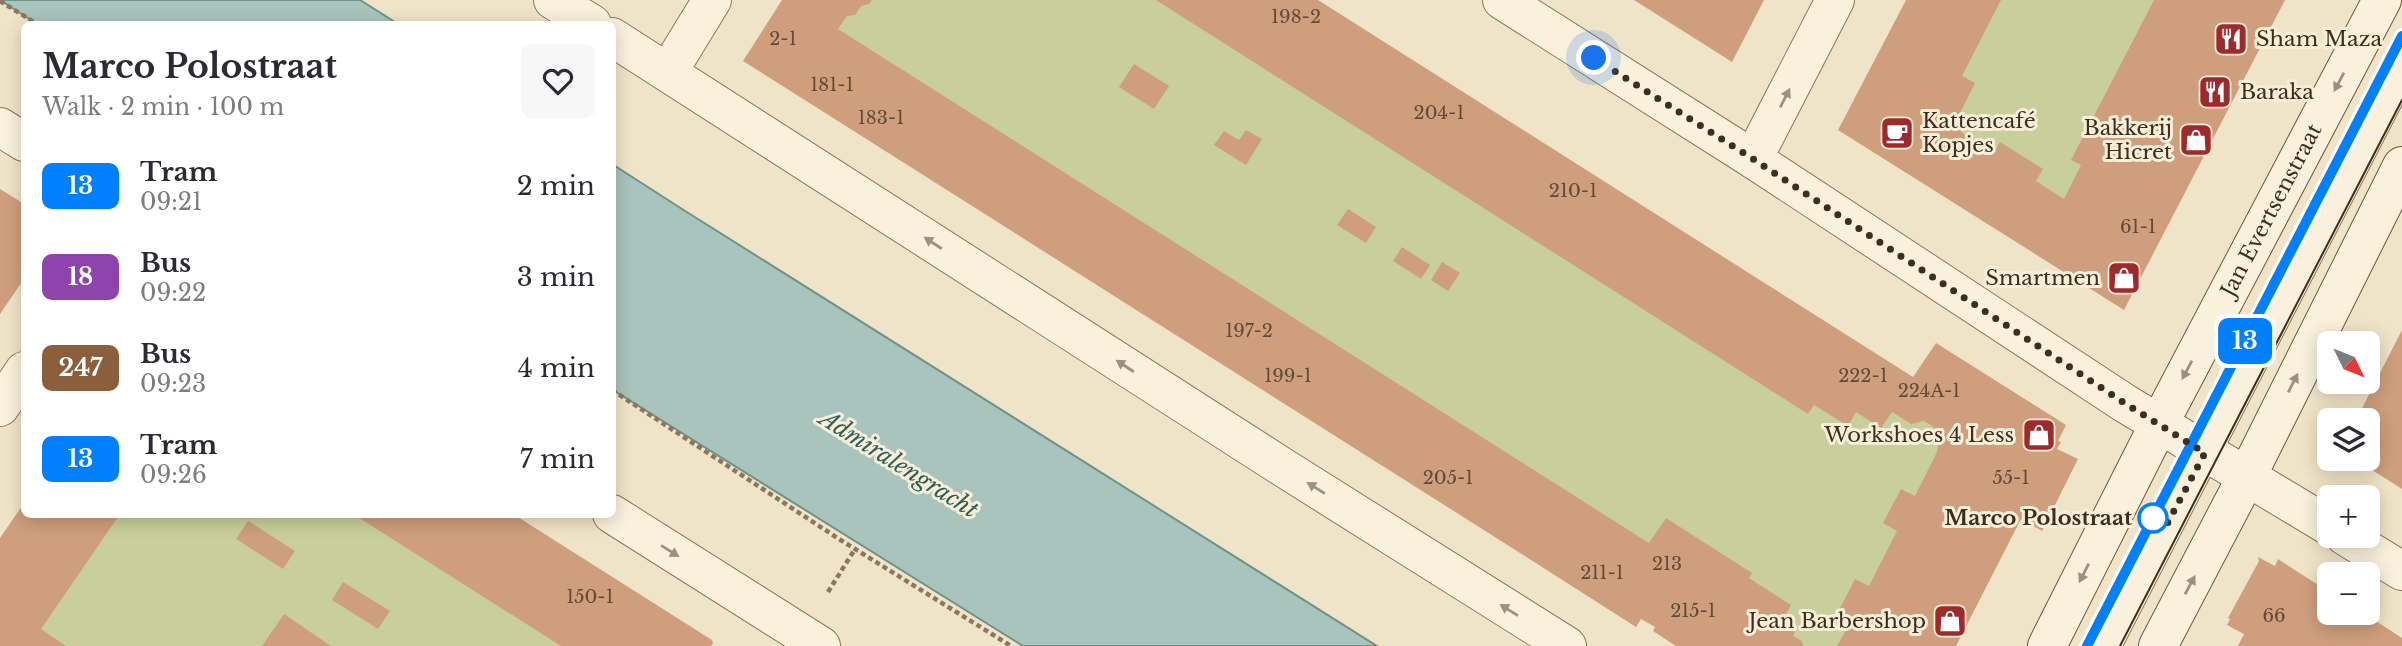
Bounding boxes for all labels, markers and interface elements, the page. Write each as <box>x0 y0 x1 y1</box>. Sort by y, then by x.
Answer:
house number: 198-2 <box>1271 6 1321 28</box>
restaurant icon: Sham Maza <box>2212 20 2250 58</box>
place label: Sham Maza <box>2256 26 2382 52</box>
house number: 2-1 <box>769 28 797 50</box>
your location <box>1576 40 1611 75</box>
button: heart <box>521 44 595 118</box>
text: Marco Polostraat <box>42 46 337 87</box>
one-way arrow <box>2333 72 2344 92</box>
restaurant icon: Baraka <box>2196 73 2234 111</box>
house number: 181-1 <box>810 74 854 96</box>
place label: Baraka <box>2240 79 2314 105</box>
one-way arrow <box>1779 88 1790 108</box>
text: Walk · 2 min · 100 m <box>42 93 284 121</box>
house number: 204-1 <box>1414 102 1464 124</box>
house number: 183-1 <box>858 107 904 129</box>
place label: Kattencafé Kopjes <box>1922 108 2036 158</box>
cafe icon: Kattencafé Kopjes <box>1878 114 1916 152</box>
place label: Bakkerij Hicret <box>2084 115 2172 165</box>
street label: Jan Evertsenstraat <box>2214 119 2328 304</box>
shop icon: Bakkerij Hicret <box>2177 121 2215 159</box>
text: Tram <box>140 156 217 188</box>
text: 2 min <box>517 170 595 202</box>
text: 13 <box>68 171 93 200</box>
house number: 210-1 <box>1549 180 1597 202</box>
text: 09:21 <box>140 188 202 216</box>
house number: 61-1 <box>2120 216 2156 238</box>
one-way arrow <box>924 236 943 249</box>
text: Bus <box>140 247 191 279</box>
shop icon: Smartmen <box>2105 259 2143 297</box>
text: 3 min <box>517 261 595 293</box>
text: 18 <box>68 262 93 291</box>
place label: Smartmen <box>1985 265 2100 291</box>
text: 09:22 <box>140 279 206 307</box>
line badge: 13 <box>2214 318 2276 364</box>
house number: 197-2 <box>1225 320 1273 342</box>
text: 13 <box>2232 326 2258 355</box>
north arrow <box>2317 331 2380 394</box>
map controls <box>2317 331 2380 625</box>
text: Bus <box>140 338 191 370</box>
text: 4 min <box>518 352 595 384</box>
text: 247 <box>59 353 102 382</box>
one-way arrow <box>1115 359 1135 372</box>
one-way arrow <box>2181 360 2193 380</box>
house number: 199-1 <box>1264 365 1312 387</box>
house number: 222-1 <box>1838 365 1888 387</box>
text: 09:23 <box>140 370 206 398</box>
one-way arrow <box>2288 373 2299 393</box>
house number: 224A-1 <box>1898 380 1960 402</box>
water label: Admiralengracht <box>812 403 984 524</box>
button: layers <box>2317 408 2380 471</box>
shop icon: Workshoes 4 Less <box>2020 416 2058 454</box>
place label: Workshoes 4 Less <box>1823 422 2014 448</box>
text: Tram <box>140 429 217 461</box>
text: 7 min <box>520 443 595 475</box>
text: 13 <box>68 444 93 473</box>
text: 09:26 <box>140 461 207 489</box>
house number: 205-1 <box>1423 467 1473 489</box>
house number: 55-1 <box>1993 467 2029 489</box>
one-way arrow <box>1307 482 1326 495</box>
button: + <box>2317 485 2380 548</box>
marker: Marco Polostraat <box>2138 503 2168 533</box>
place label: Marco Polostraat <box>1944 505 2132 531</box>
one-way arrow <box>660 544 680 557</box>
house number: 213 <box>1652 553 1682 575</box>
house number: 211-1 <box>1580 562 1624 584</box>
button: − <box>2317 562 2380 625</box>
one-way arrow <box>2078 563 2089 583</box>
one-way arrow <box>2183 575 2195 595</box>
house number: 150-1 <box>566 586 614 608</box>
house number: 215-1 <box>1670 600 1716 622</box>
shop icon: Jean Barbershop <box>1931 602 1969 640</box>
one-way arrow <box>1499 603 1519 616</box>
house number: 66 <box>2262 605 2286 627</box>
place label: Jean Barbershop <box>1746 608 1926 634</box>

